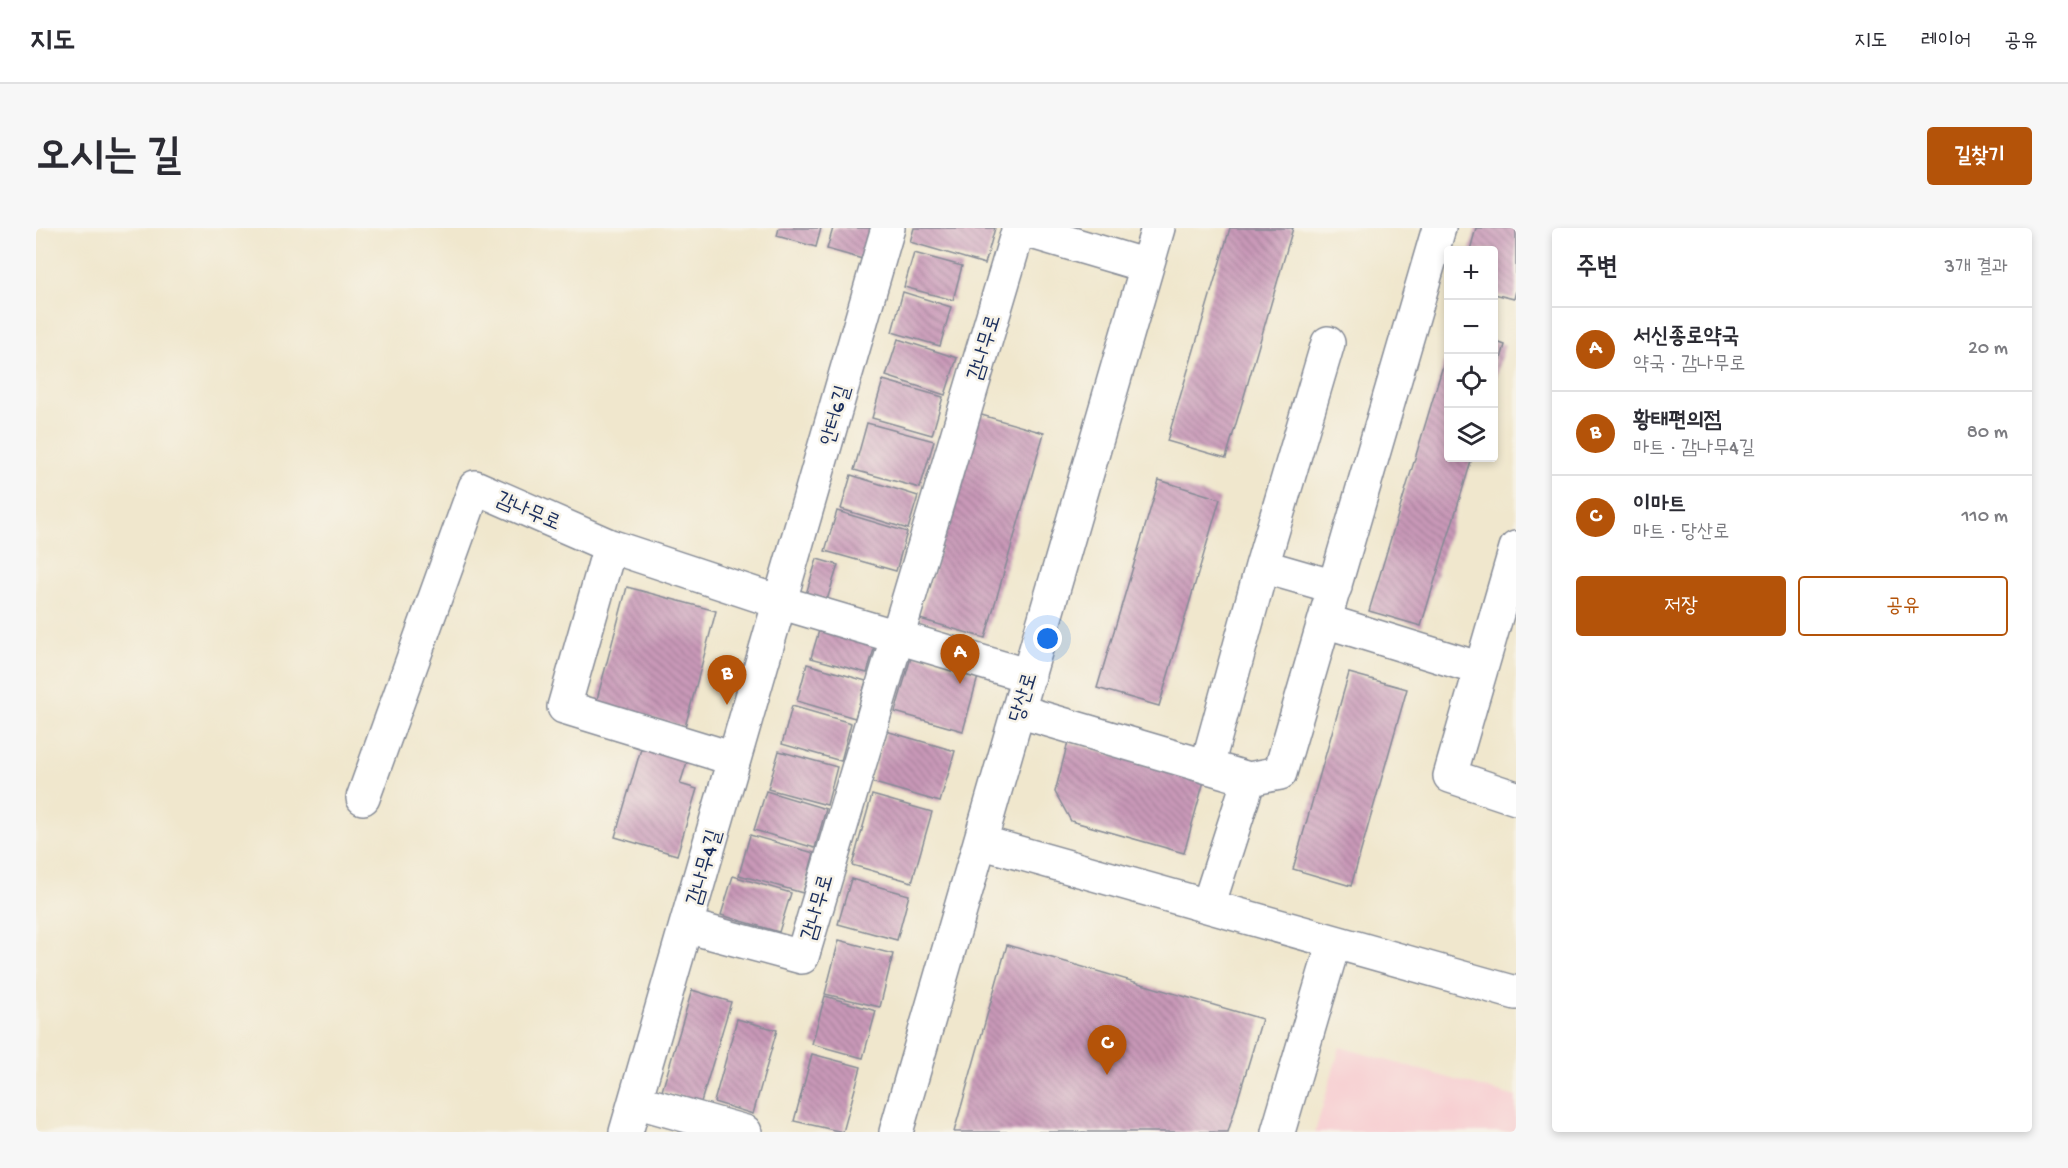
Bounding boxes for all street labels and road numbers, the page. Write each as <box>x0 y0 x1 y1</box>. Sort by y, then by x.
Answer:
street label: 감나무로 <box>965 312 1008 384</box>
street label: 안터6길 <box>817 383 858 449</box>
street label: 감나무로 <box>492 489 564 538</box>
street label: 당산로 <box>1006 670 1045 726</box>
street label: 감나무4길 <box>684 827 729 909</box>
street label: 감나무로 <box>798 872 841 944</box>

